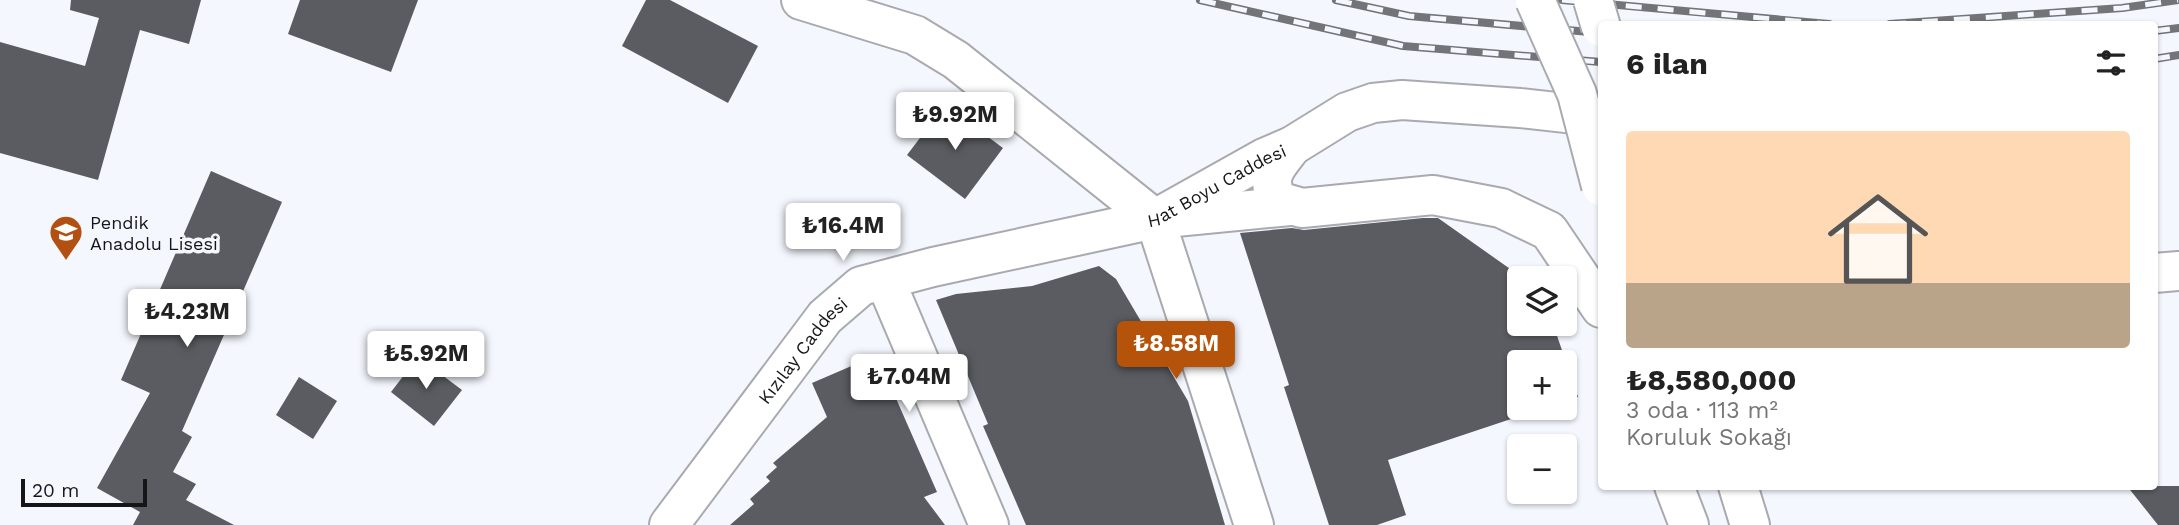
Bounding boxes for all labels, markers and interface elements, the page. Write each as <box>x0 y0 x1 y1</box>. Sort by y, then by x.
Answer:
icon: filters <box>2092 44 2130 82</box>
text: 6 ilan <box>1626 46 1708 81</box>
pin: ₺9.92M <box>898 92 1012 152</box>
text: ₺9.92M <box>912 101 998 128</box>
street label: Hat Boyu Caddesi <box>1145 139 1289 231</box>
icon: home <box>1815 176 1941 302</box>
pin: ₺16.4M <box>786 204 900 263</box>
place label: Pendik Anadolu Lisesi <box>90 212 218 254</box>
text: ₺16.4M <box>802 212 884 239</box>
school or university icon: Pendik Anadolu Lisesi <box>47 213 85 262</box>
map controls <box>1507 266 1577 504</box>
button: layers <box>1507 266 1577 336</box>
pin: ₺4.23M <box>130 290 244 349</box>
street label: Kızılay Caddesi <box>753 292 851 408</box>
text: ₺4.23M <box>144 298 230 325</box>
pin: ₺8.58M <box>1119 322 1233 381</box>
text: ₺8.58M <box>1133 330 1219 357</box>
pin: ₺5.92M <box>369 332 483 391</box>
text: ₺5.92M <box>383 340 469 367</box>
button: + <box>1507 350 1577 420</box>
pin: ₺7.04M <box>852 354 966 414</box>
text: ₺8,580,000 <box>1626 362 1796 397</box>
text: ₺7.04M <box>867 363 951 390</box>
text: 3 oda · 113 m² <box>1626 397 1778 424</box>
text: Koruluk Sokağı <box>1626 424 1792 451</box>
button: − <box>1507 434 1577 504</box>
scale bar <box>21 476 147 508</box>
text: 20 m <box>32 479 79 502</box>

